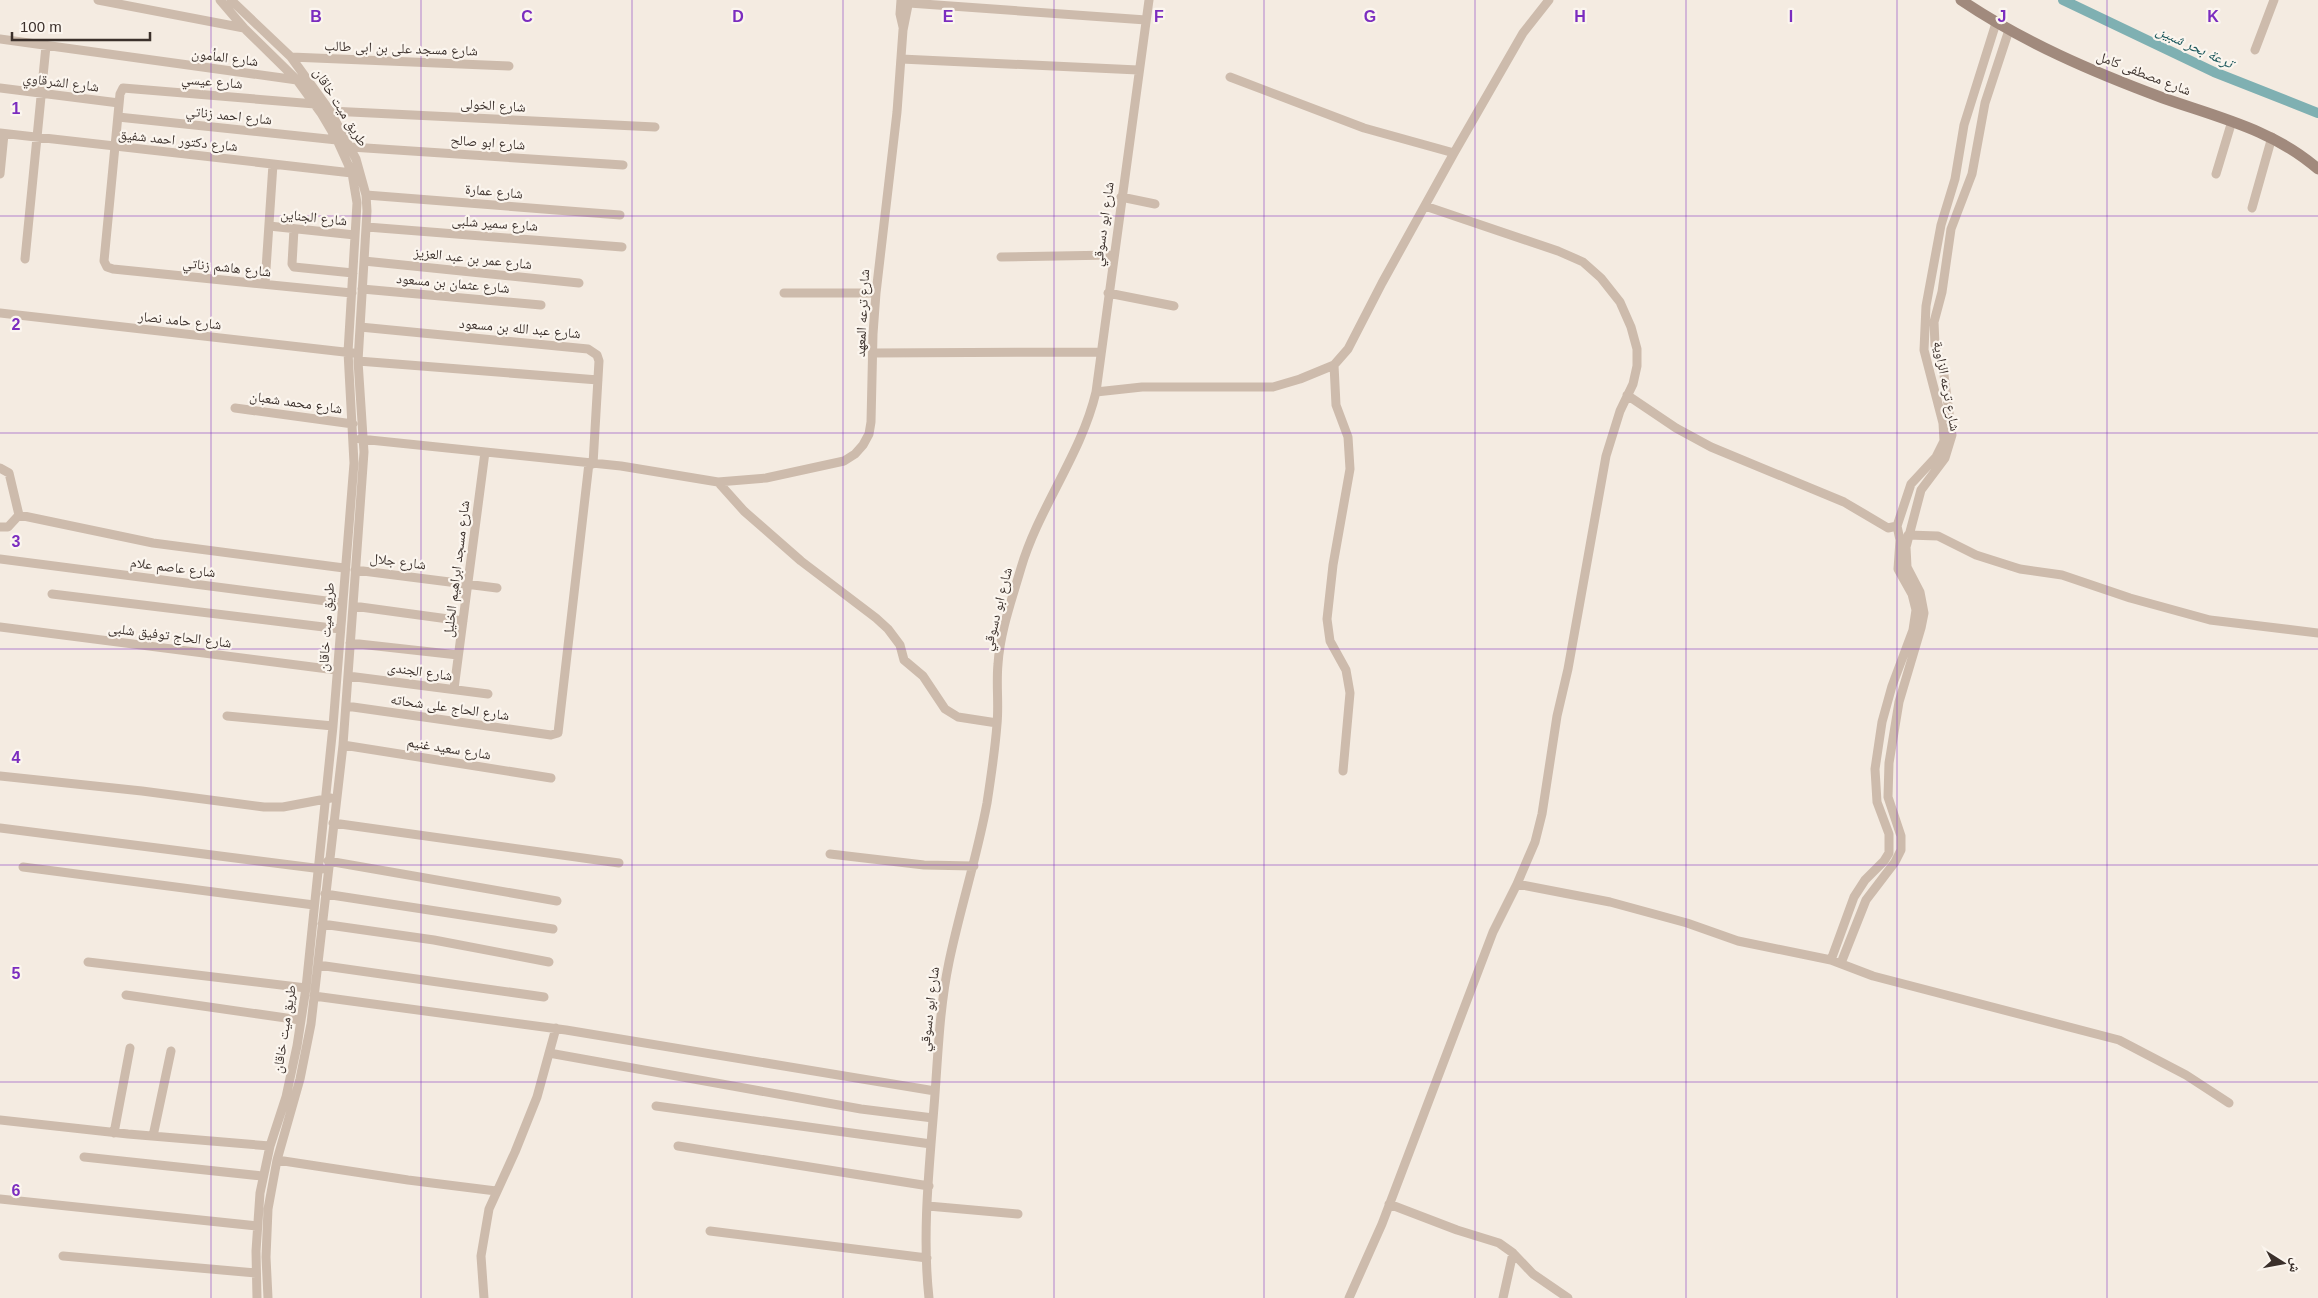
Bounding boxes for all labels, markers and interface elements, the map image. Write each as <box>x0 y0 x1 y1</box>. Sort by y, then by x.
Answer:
text: B <box>310 8 322 25</box>
text: C <box>521 8 533 25</box>
text: D <box>732 8 744 25</box>
text: E <box>943 8 954 25</box>
text: F <box>1154 8 1164 25</box>
text: G <box>1364 8 1376 25</box>
text: H <box>1574 8 1586 25</box>
text: I <box>1789 8 1793 25</box>
text: J <box>1998 8 2006 25</box>
text: K <box>2207 8 2219 25</box>
scale bar <box>12 10 150 42</box>
text: 100 m <box>20 18 62 35</box>
water label: ترعة بحر شبين <box>2154 21 2239 74</box>
street label: شارع مسجد على بن ابى طالب <box>324 37 478 61</box>
street label: شارع المأمون <box>190 45 259 71</box>
street label: شارع مصطفى كامل <box>2094 48 2193 100</box>
street label: طريق ميت خاقان <box>309 65 371 150</box>
street label: شارع الشرقاوي <box>22 69 100 98</box>
street label: شارع عيسي <box>180 70 243 95</box>
street label: شارع الخولى <box>460 95 526 117</box>
text: 1 <box>12 100 21 117</box>
street label: شارع احمد زناتي <box>185 103 273 131</box>
street label: شارع دكتور احمد شفيق <box>117 126 239 156</box>
street label: شارع ابو صالح <box>450 131 526 155</box>
street label: شارع عمارة <box>464 181 524 203</box>
street label: شارع ابو دسوقي <box>1089 181 1120 268</box>
street label: شارع الجناين <box>280 206 348 230</box>
street label: شارع سمير شلبى <box>451 212 539 236</box>
street label: شارع عمر بن عبد العزيز <box>412 244 533 274</box>
street label: شارع هاشم زناتي <box>182 254 272 283</box>
street label: شارع ترعه المعهد <box>852 269 874 358</box>
street label: شارع عثمان بن مسعود <box>395 270 510 298</box>
street label: شارع حامد نصار <box>136 308 222 334</box>
street label: شارع عبد الله بن مسعود <box>458 315 581 343</box>
text: 2 <box>12 316 21 333</box>
street label: شارع ترعه الزاوية <box>1928 340 1964 433</box>
street label: شارع محمد شعبان <box>248 388 343 418</box>
street label: شارع مسجد ابراهيم الخليل <box>440 500 474 639</box>
text: 3 <box>12 533 21 550</box>
street label: شارع جلال <box>369 550 427 574</box>
street label: شارع عاصم علام <box>129 554 217 582</box>
street label: شارع ابو دسوقي <box>979 566 1019 653</box>
street label: طريق ميت خاقان <box>315 582 339 672</box>
street label: شارع الحاج توفيق شلبى <box>107 620 232 652</box>
street label: شارع الجندى <box>386 659 454 685</box>
street label: شارع الحاج على شحاته <box>389 691 510 725</box>
street label: شارع سعيد غنيم <box>406 733 492 764</box>
text: 4 <box>12 749 21 766</box>
text: 5 <box>12 965 21 982</box>
street label: شارع ابو دسوقي <box>916 966 946 1053</box>
street label: طريق ميت خاقان <box>269 984 301 1075</box>
text: 6 <box>12 1182 21 1199</box>
north arrow <box>2258 1238 2308 1288</box>
text: ش <box>2285 1256 2305 1274</box>

